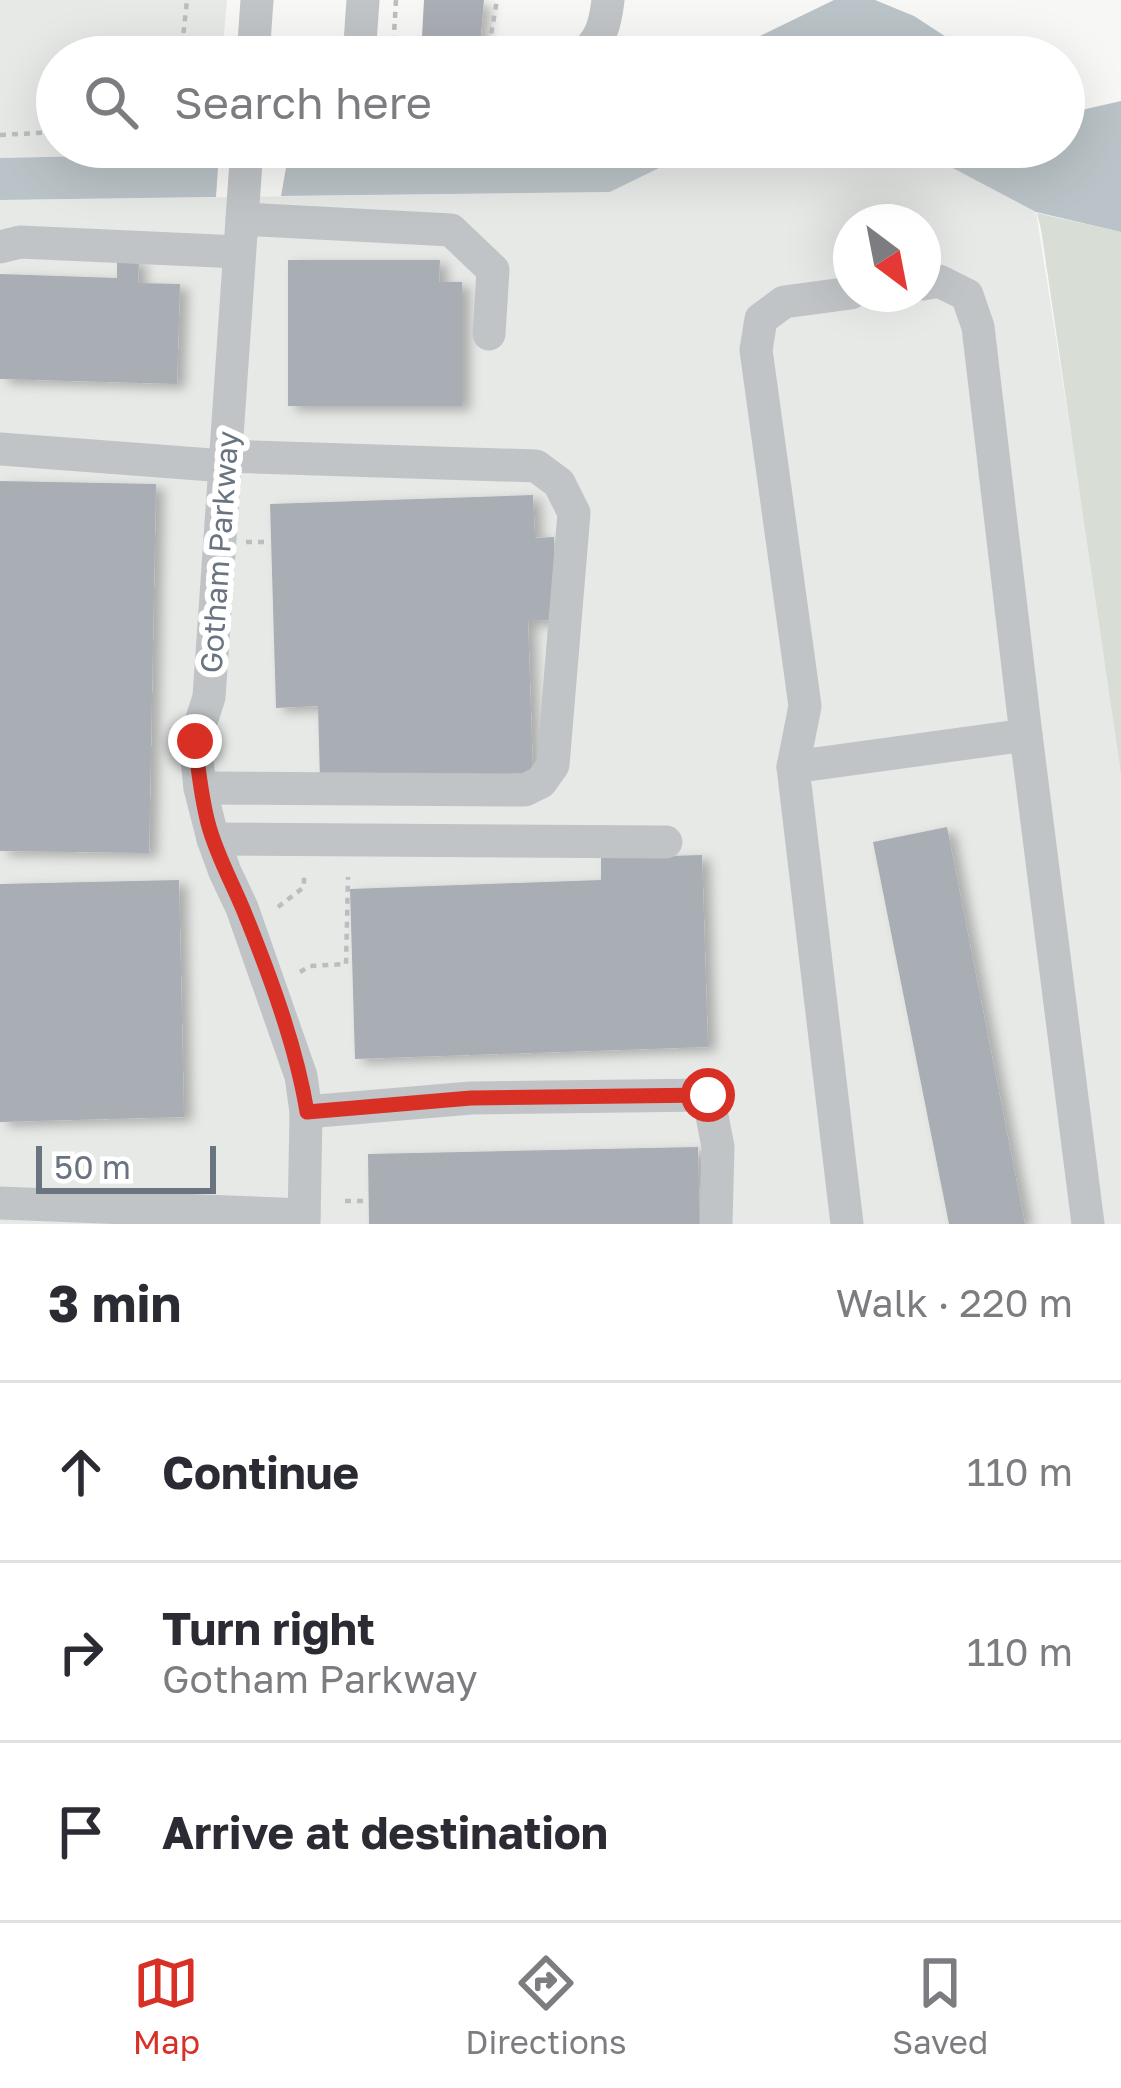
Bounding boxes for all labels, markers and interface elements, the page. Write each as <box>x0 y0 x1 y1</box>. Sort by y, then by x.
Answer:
search box <box>36 36 1085 168</box>
icon: search <box>78 69 144 135</box>
text: Search here <box>174 75 432 129</box>
north arrow <box>833 204 941 312</box>
street label: Gotham Parkway <box>193 429 245 674</box>
route end <box>168 714 222 768</box>
route start <box>681 1068 735 1122</box>
scale bar <box>36 1140 216 1193</box>
text: 50 m <box>54 1147 131 1186</box>
text: 3 min <box>48 1272 181 1333</box>
text: Walk · 220 m <box>836 1279 1073 1326</box>
icon: ahead <box>48 1439 114 1505</box>
text: Continue <box>162 1445 359 1499</box>
text: 110 m <box>967 1448 1073 1495</box>
text: Turn right <box>162 1601 375 1655</box>
icon: right <box>48 1619 114 1685</box>
text: 110 m <box>967 1628 1073 1675</box>
text: Gotham Parkway <box>162 1655 478 1702</box>
icon: arrive <box>48 1799 114 1865</box>
text: Arrive at destination <box>162 1805 608 1859</box>
tab: Map <box>133 1950 200 2061</box>
tab: Directions <box>465 1950 627 2061</box>
tab: Saved <box>892 1950 988 2061</box>

